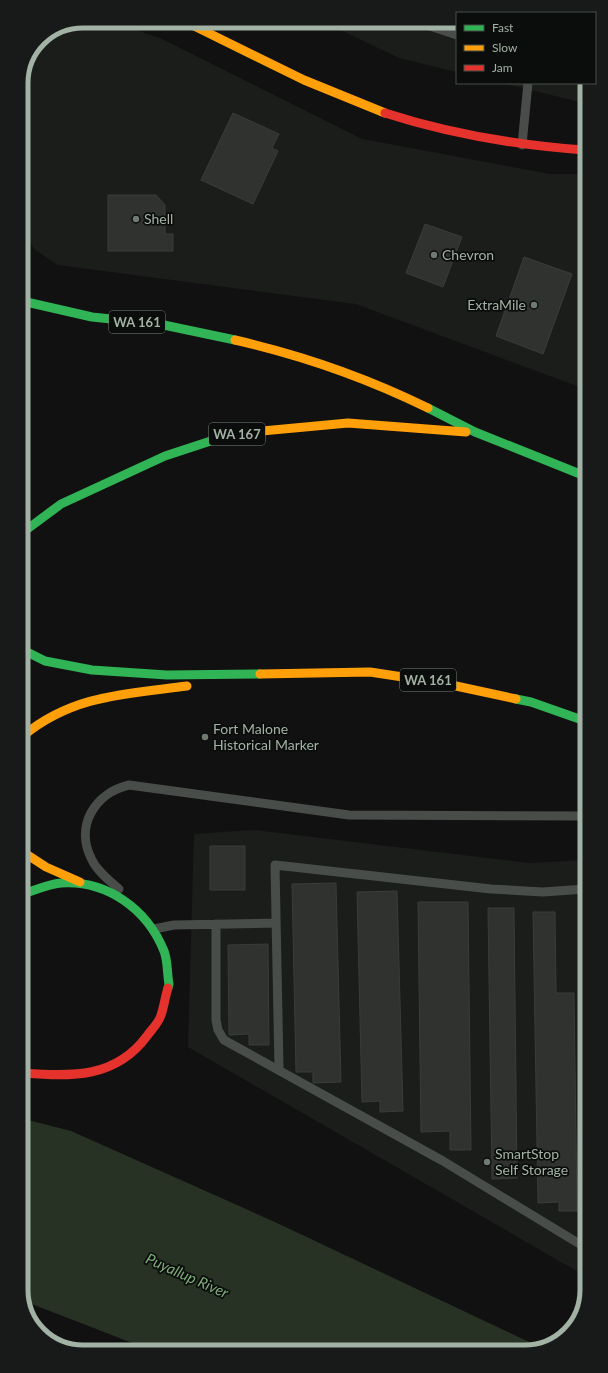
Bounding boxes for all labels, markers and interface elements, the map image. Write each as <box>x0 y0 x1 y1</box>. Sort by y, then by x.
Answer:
legend <box>456 12 596 84</box>
text: Fast <box>492 20 514 35</box>
text: Slow <box>492 40 518 55</box>
text: Jam <box>492 60 513 75</box>
place label: Shell <box>144 210 173 227</box>
marker: Shell <box>131 214 141 224</box>
place label: Chevron <box>442 246 494 263</box>
marker: Chevron <box>429 250 439 260</box>
place label: ExtraMile <box>467 296 526 313</box>
marker: ExtraMile <box>529 300 539 310</box>
road number: WA 161 <box>109 311 165 333</box>
road number: WA 167 <box>209 423 265 445</box>
road number: WA 161 <box>400 669 456 691</box>
place label: Fort Malone Historical Marker <box>213 720 319 753</box>
marker: Fort Malone Historical Marker <box>200 732 210 742</box>
place label: SmartStop Self Storage <box>495 1145 568 1178</box>
marker: SmartStop Self Storage <box>482 1157 492 1167</box>
water label: Puyallup River <box>143 1249 232 1302</box>

